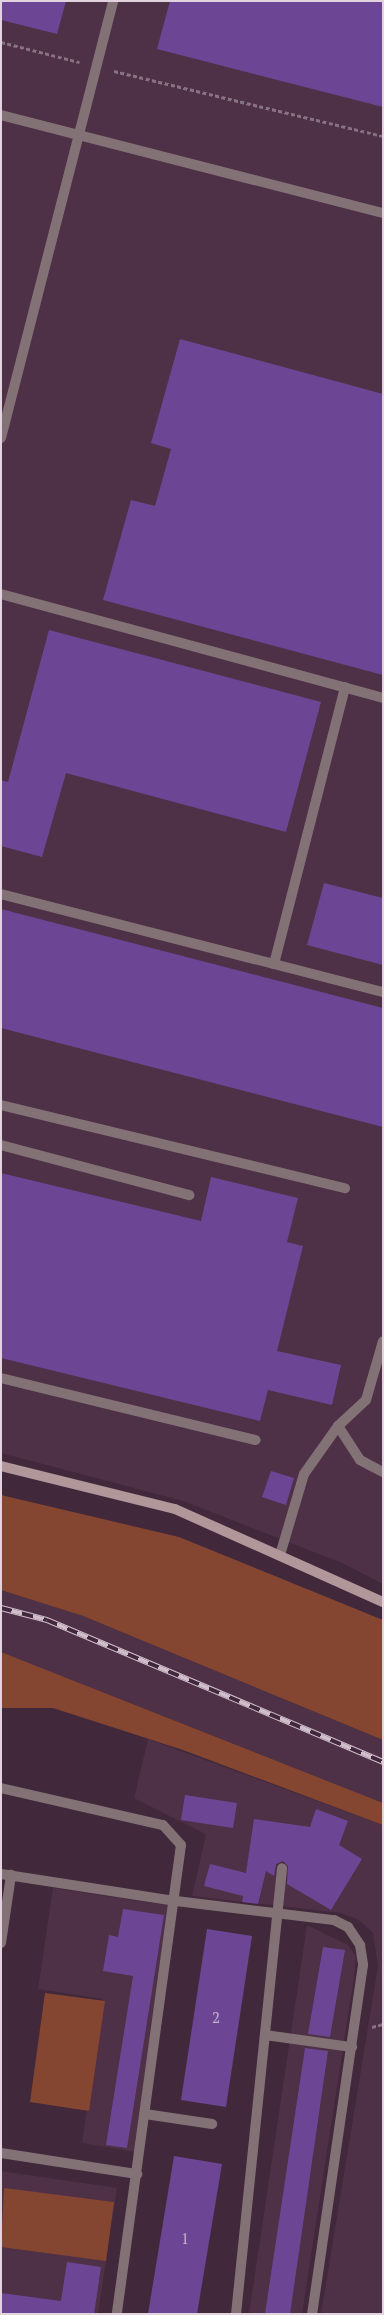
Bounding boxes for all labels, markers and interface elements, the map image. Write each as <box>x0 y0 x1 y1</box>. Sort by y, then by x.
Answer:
house number: 2 <box>212 2009 220 2027</box>
house number: 1 <box>181 2230 189 2248</box>

